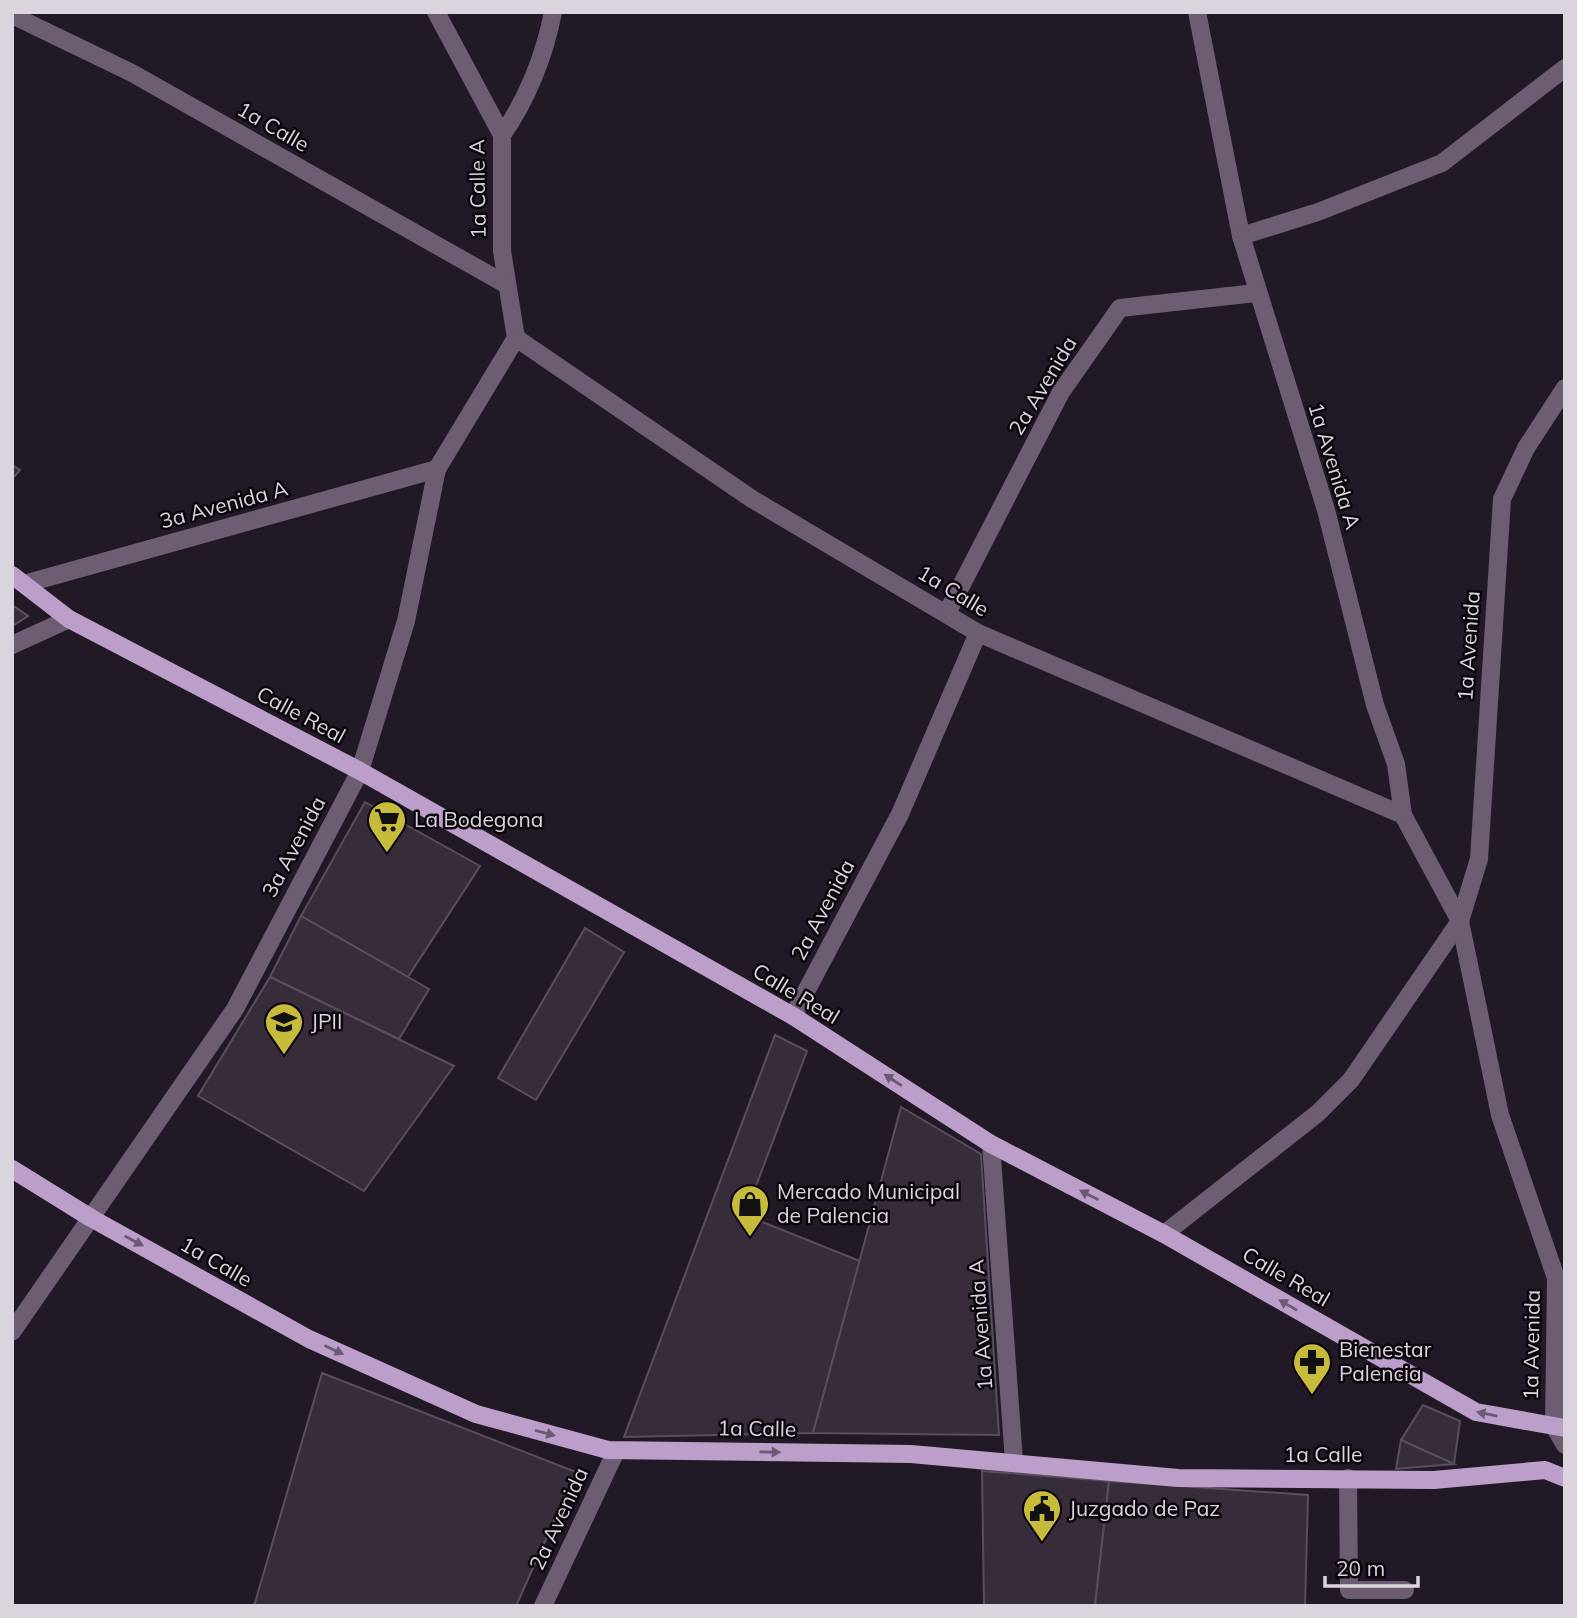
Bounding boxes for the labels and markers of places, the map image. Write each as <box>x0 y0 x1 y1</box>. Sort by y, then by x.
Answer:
supermarket icon: La Bodegona <box>366 799 408 854</box>
place label: La Bodegona <box>414 806 543 832</box>
school or university icon: JPII <box>263 1001 305 1056</box>
place label: JPII <box>311 1008 342 1034</box>
place label: Mercado Municipal de Palencia <box>777 1178 960 1228</box>
shop icon: Mercado Municipal de Palencia <box>729 1183 771 1238</box>
place label: Bienestar Palencia <box>1339 1336 1432 1386</box>
pharmacy icon: Bienestar Palencia <box>1291 1341 1333 1396</box>
public building icon: Juzgado de Paz <box>1021 1488 1063 1543</box>
place label: Juzgado de Paz <box>1069 1495 1220 1521</box>

